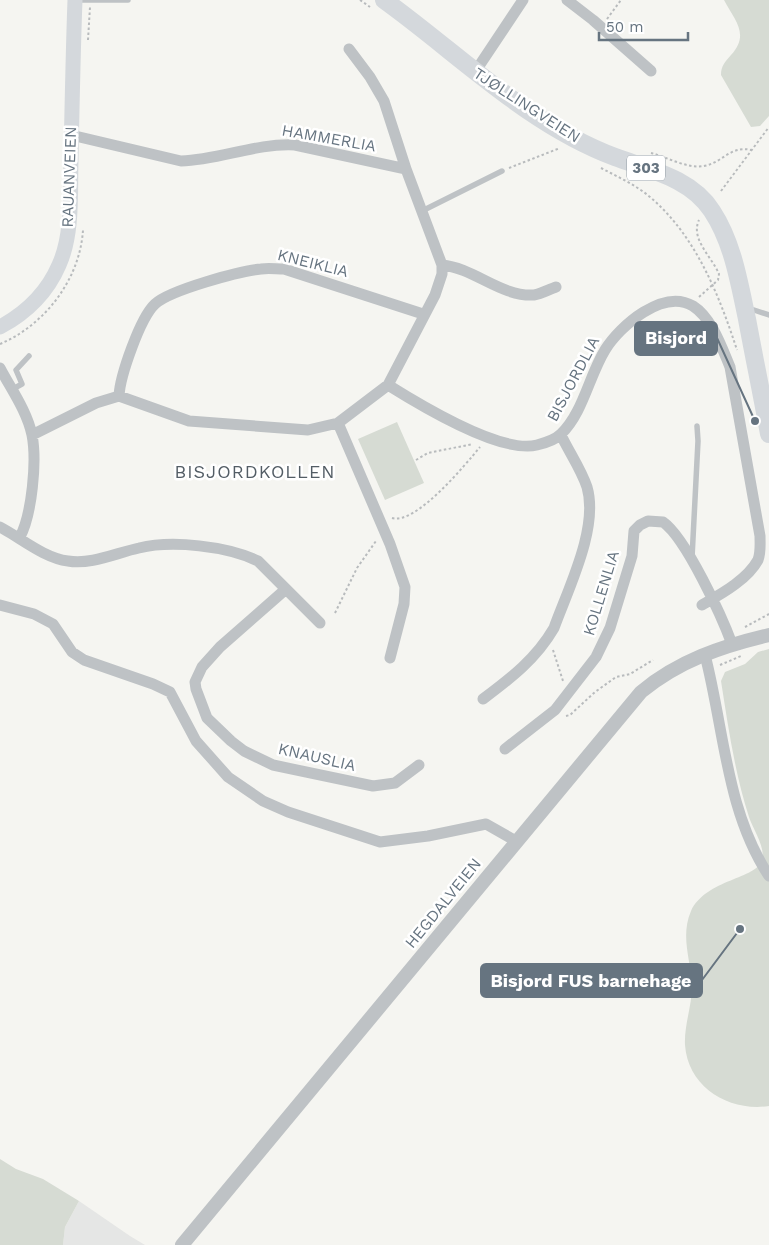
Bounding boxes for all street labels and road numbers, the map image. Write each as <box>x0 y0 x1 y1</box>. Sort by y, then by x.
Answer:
street label: TJØLLINGVEIEN <box>470 63 584 147</box>
street label: HAMMERLIA <box>280 120 378 156</box>
street label: RAUANVEIEN <box>58 126 80 228</box>
road number: 303 <box>627 156 665 180</box>
street label: KNEIKLIA <box>276 245 351 281</box>
street label: BISJORDLIA <box>543 333 604 425</box>
street label: KOLLENLIA <box>579 548 623 638</box>
street label: KNAUSLIA <box>276 739 358 775</box>
street label: HEGDALVEIEN <box>401 854 485 952</box>

